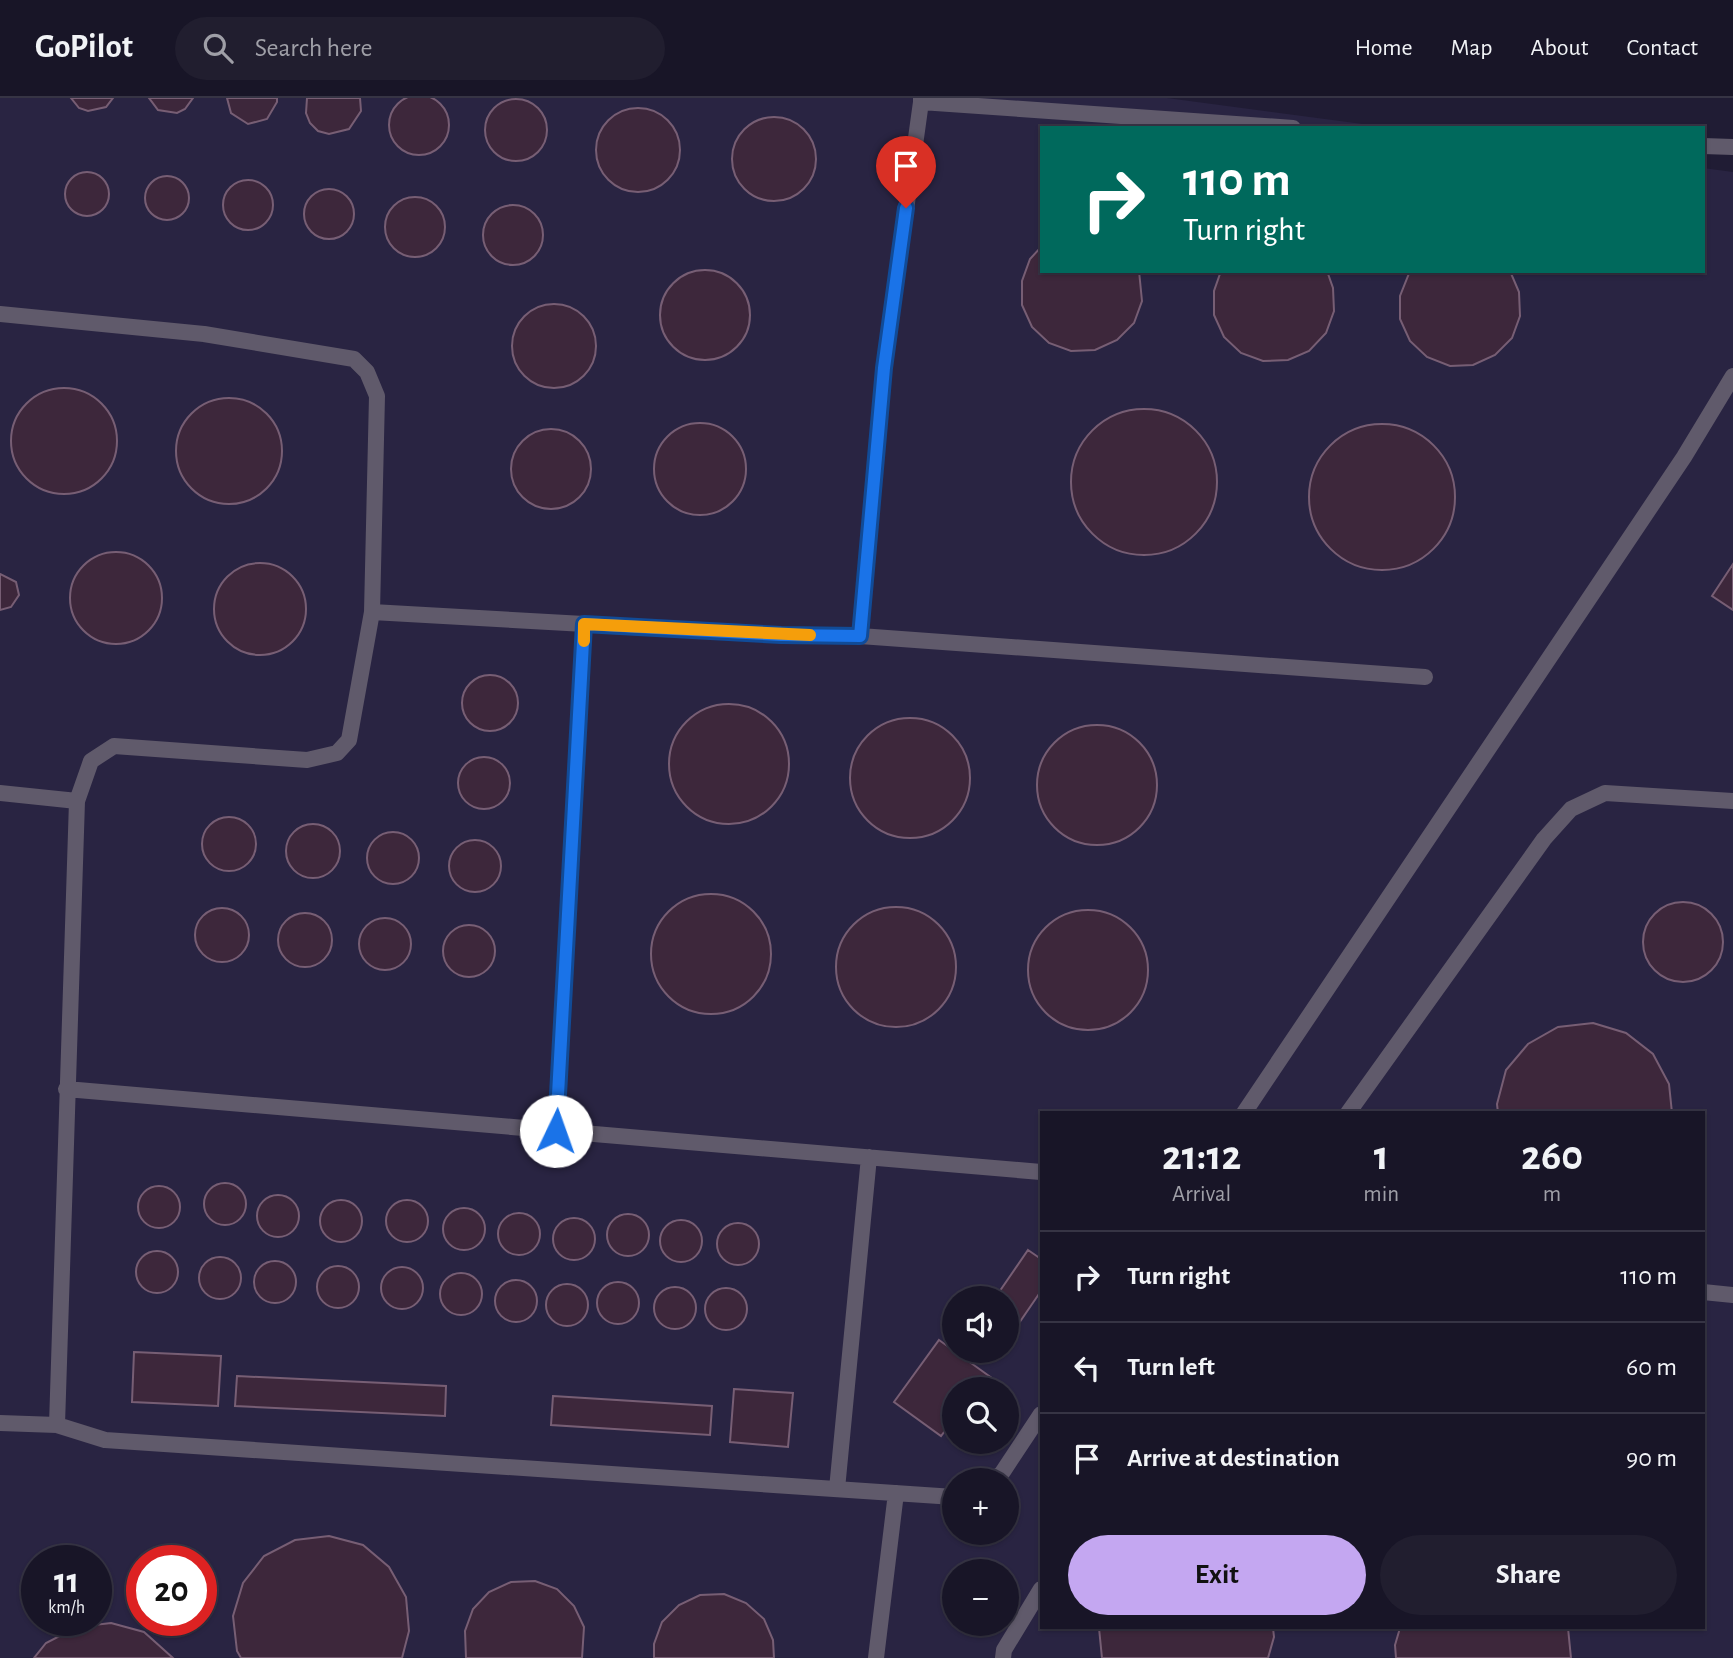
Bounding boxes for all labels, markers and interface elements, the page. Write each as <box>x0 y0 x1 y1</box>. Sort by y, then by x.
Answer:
search box <box>175 17 665 80</box>
icon: search <box>199 29 237 67</box>
text: GoPilot <box>35 31 133 64</box>
text: Search here <box>255 35 372 61</box>
text: Home <box>1355 36 1413 60</box>
text: Map <box>1451 36 1493 60</box>
text: About <box>1531 36 1588 60</box>
text: Contact <box>1626 36 1698 60</box>
pin <box>876 136 936 208</box>
icon: arrive <box>887 147 925 185</box>
icon: right <box>1068 154 1159 245</box>
text: 110 m <box>1183 156 1291 205</box>
text: Turn right <box>1183 214 1305 246</box>
position arrow <box>519 1094 593 1168</box>
text: 21:12 <box>1162 1135 1241 1177</box>
text: 1 <box>1374 1135 1389 1177</box>
text: 260 <box>1521 1135 1583 1177</box>
text: Arrival <box>1172 1183 1231 1206</box>
text: min <box>1363 1183 1399 1206</box>
text: m <box>1543 1183 1561 1206</box>
icon: right <box>1068 1258 1106 1296</box>
text: Turn right <box>1127 1263 1230 1289</box>
text: 110 m <box>1620 1263 1677 1289</box>
map controls <box>942 1286 1019 1636</box>
button: sound <box>942 1286 1019 1363</box>
icon: left <box>1068 1349 1106 1387</box>
text: Turn left <box>1127 1354 1215 1380</box>
text: 60 m <box>1626 1354 1677 1380</box>
button: search <box>942 1377 1019 1454</box>
icon: arrive <box>1068 1440 1106 1478</box>
text: Arrive at destination <box>1127 1445 1340 1471</box>
text: 90 m <box>1626 1445 1677 1471</box>
button: + <box>942 1468 1019 1545</box>
button: Exit <box>1068 1535 1366 1615</box>
button: Share <box>1380 1535 1677 1615</box>
speed limit sign: 20 <box>126 1545 217 1636</box>
button: − <box>942 1559 1019 1636</box>
text: 11 <box>54 1564 79 1599</box>
text: km/h <box>48 1599 85 1617</box>

